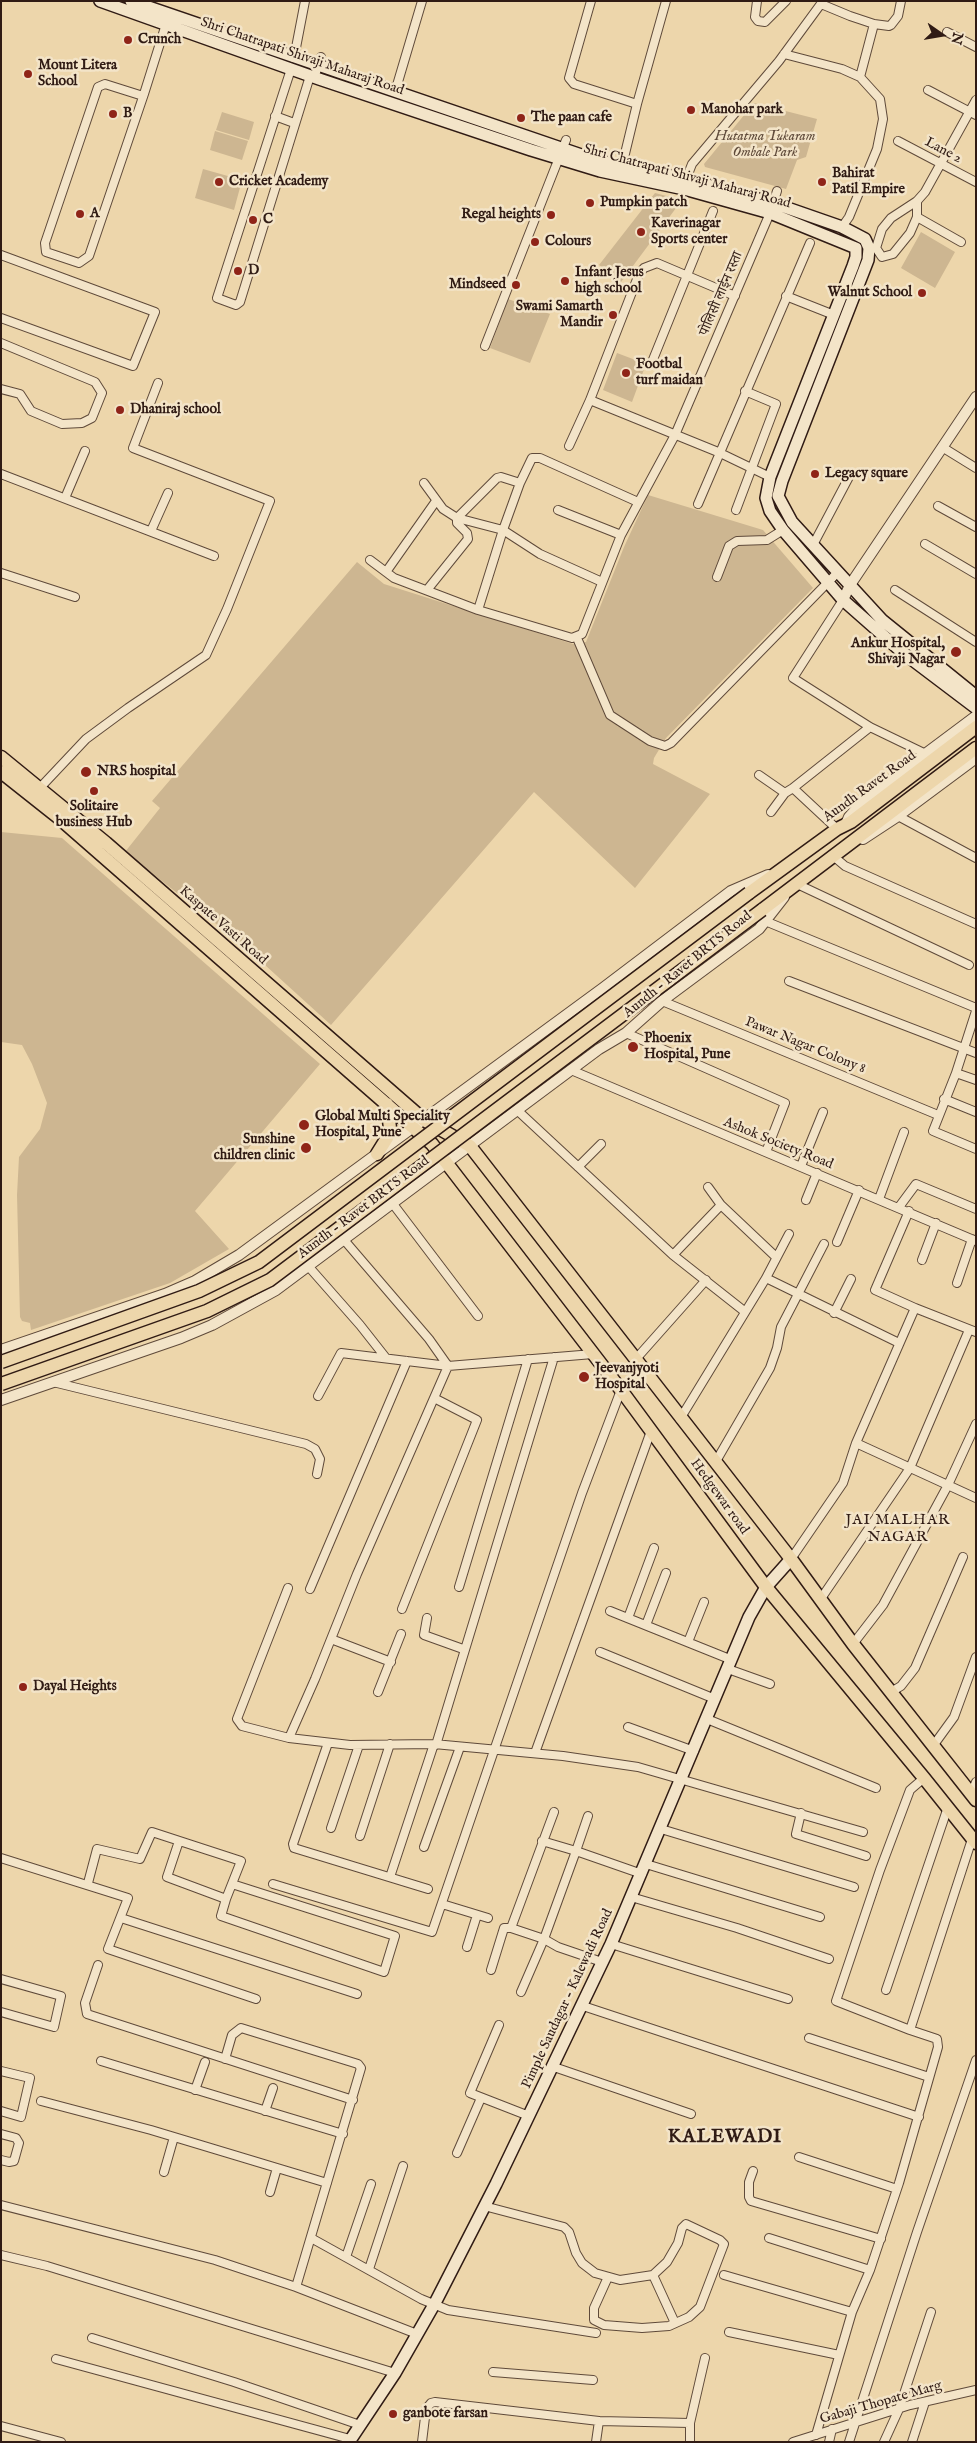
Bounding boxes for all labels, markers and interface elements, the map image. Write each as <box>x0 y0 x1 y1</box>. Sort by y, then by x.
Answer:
north arrow <box>917 10 967 60</box>
street label: Shri Chatrapati Shivaji Maharaj Road <box>198 14 406 100</box>
text: N <box>946 30 967 46</box>
place label: Crunch <box>138 32 181 48</box>
marker: Crunch <box>122 34 134 46</box>
place label: Mount Litera School <box>38 58 117 90</box>
marker: Mount Litera School <box>22 68 34 80</box>
place label: Manohar park <box>701 102 783 118</box>
marker: Manohar park <box>685 104 697 116</box>
place label: B <box>123 106 132 122</box>
marker: B <box>107 108 119 120</box>
place label: The paan cafe <box>531 110 612 126</box>
marker: The paan cafe <box>515 112 527 124</box>
park label: Hutatma Tukaram Ombale Park <box>715 129 815 162</box>
street label: Lane 2 <box>922 134 964 168</box>
street label: Shri Chatrapati Shivaji Maharaj Road <box>582 141 792 213</box>
place label: Bahirat Patil Empire <box>832 166 905 198</box>
place label: Cricket Academy <box>229 174 328 190</box>
marker: Cricket Academy <box>213 176 225 188</box>
marker: Bahirat Patil Empire <box>816 176 828 188</box>
place label: Pumpkin patch <box>600 195 687 211</box>
marker: Pumpkin patch <box>584 197 596 209</box>
place label: A <box>90 206 99 222</box>
place label: Regal heights <box>461 207 541 223</box>
marker: A <box>74 208 86 220</box>
marker: Regal heights <box>545 209 557 221</box>
place label: C <box>263 212 273 228</box>
marker: C <box>247 214 259 226</box>
place label: Kaverinagar Sports center <box>651 216 727 248</box>
marker: Kaverinagar Sports center <box>635 226 647 238</box>
place label: Colours <box>545 234 591 250</box>
marker: Colours <box>529 236 541 248</box>
street label: पोलिसी लाईन रस्ता <box>697 249 747 339</box>
place label: D <box>248 263 259 279</box>
marker: D <box>232 265 244 277</box>
place label: Infant Jesus high school <box>575 265 644 298</box>
marker: Infant Jesus high school <box>559 275 571 287</box>
place label: Mindseed <box>449 277 506 293</box>
marker: Mindseed <box>510 279 522 291</box>
place label: Walnut School <box>828 285 912 301</box>
marker: Walnut School <box>916 287 928 299</box>
place label: Swami Samarth Mandir <box>516 299 603 332</box>
marker: Swami Samarth Mandir <box>607 309 619 321</box>
place label: Footbal turf maidan <box>636 357 703 390</box>
marker: Footbal turf maidan <box>620 367 632 379</box>
place label: Dhaniraj school <box>130 402 221 418</box>
marker: Dhaniraj school <box>114 404 126 416</box>
place label: Legacy square <box>825 466 908 482</box>
marker: Legacy square <box>809 468 821 480</box>
place label: Ankur Hospital, Shivaji Nagar <box>851 636 945 669</box>
marker: Ankur Hospital, Shivaji Nagar <box>949 645 963 659</box>
street label: Aundh Ravet Road <box>820 748 920 826</box>
place label: NRS hospital <box>97 764 176 780</box>
marker: NRS hospital <box>79 765 93 779</box>
marker: Solitaire business Hub <box>88 785 100 797</box>
place label: Solitaire business Hub <box>56 799 132 832</box>
street label: Kaspate Vasti Road <box>175 883 271 969</box>
street label: Aundh - Ravet BRTS Road <box>620 908 756 1022</box>
street label: Pawar Nagar Colony 8 <box>742 1014 868 1078</box>
place label: Phoenix Hospital, Pune <box>644 1031 730 1064</box>
marker: Phoenix Hospital, Pune <box>626 1040 640 1054</box>
place label: Global Multi Speciality Hospital, Pune <box>315 1109 450 1142</box>
street label: Ashok Society Road <box>721 1114 835 1174</box>
marker: Global Multi Speciality Hospital, Pune <box>297 1118 311 1132</box>
place label: Sunshine children clinic <box>214 1132 295 1164</box>
marker: Sunshine children clinic <box>299 1141 313 1155</box>
street label: Aundh - Ravet BRTS Road <box>295 1153 433 1263</box>
place label: Jeevanjyoti Hospital <box>595 1361 659 1394</box>
marker: Jeevanjyoti Hospital <box>577 1370 591 1384</box>
street label: Hedgewar road <box>686 1456 752 1538</box>
district label: JAI MALHAR NAGAR <box>844 1512 952 1547</box>
place label: Dayal Heights <box>33 1679 117 1695</box>
marker: Dayal Heights <box>17 1681 29 1693</box>
street label: Pimple Saudagar - Kalewadi Road <box>519 1906 617 2092</box>
district label: KALEWADI <box>667 2127 783 2149</box>
street label: Gabaji Thopate Marg <box>818 2378 944 2428</box>
place label: ganbote farsan <box>403 2406 488 2422</box>
marker: ganbote farsan <box>387 2408 399 2420</box>

